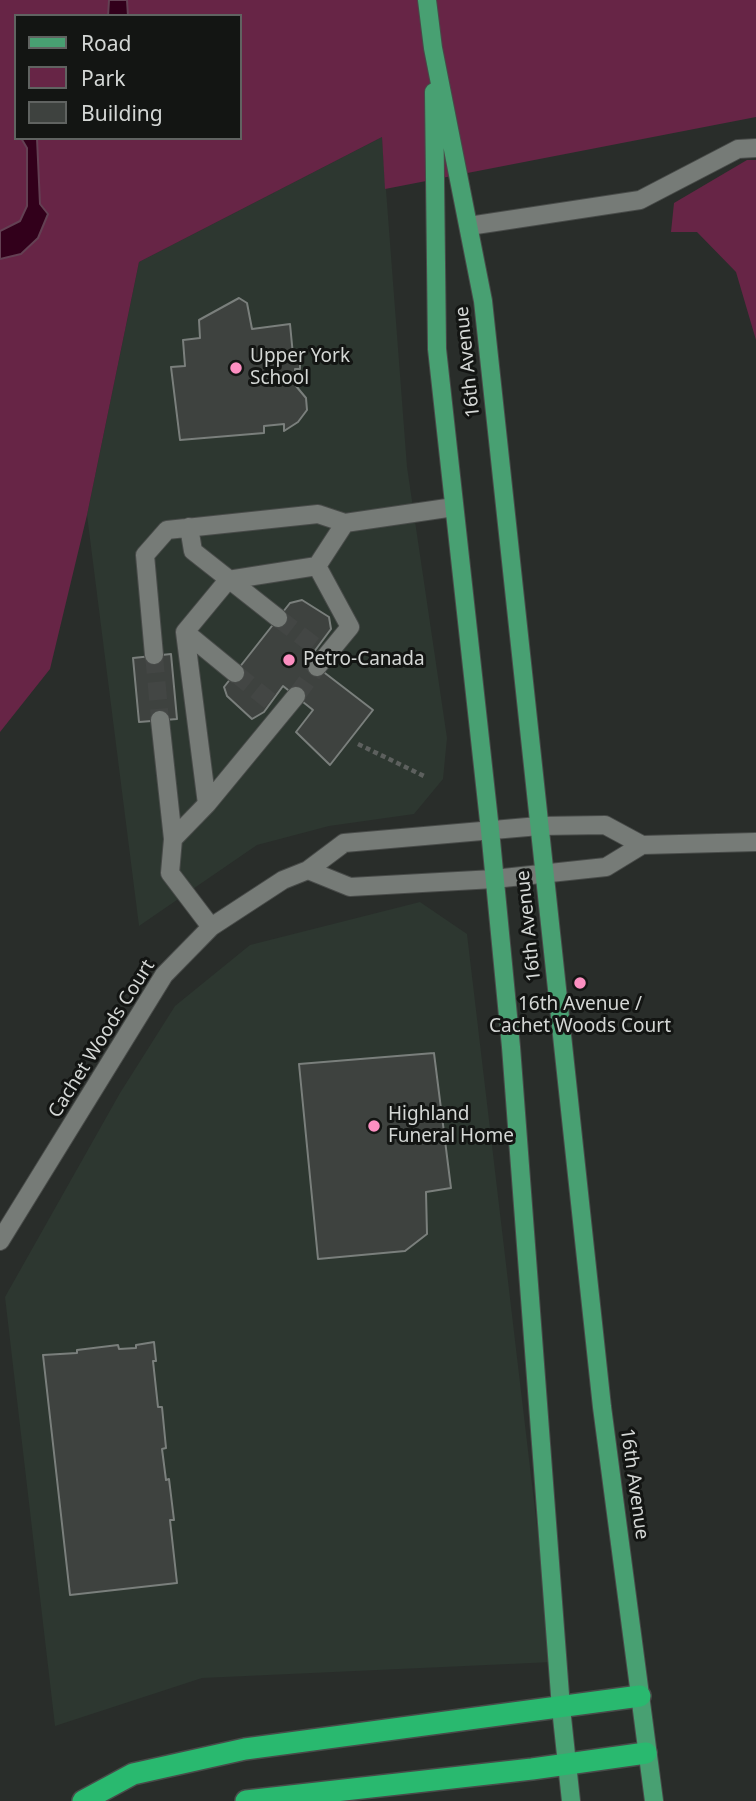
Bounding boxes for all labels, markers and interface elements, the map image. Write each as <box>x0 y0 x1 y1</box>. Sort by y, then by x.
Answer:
legend <box>14 14 242 140</box>
text: Road <box>81 29 131 57</box>
text: Park <box>81 64 125 92</box>
text: Building <box>81 99 163 127</box>
street label: 16th Avenue <box>451 305 485 419</box>
place label: Upper York School <box>250 346 350 390</box>
marker: Upper York School <box>228 360 244 376</box>
place label: Petro-Canada <box>303 649 425 671</box>
marker: Petro-Canada <box>281 652 297 668</box>
street label: 16th Avenue <box>512 869 546 983</box>
street label: Cachet Woods Court <box>44 956 160 1122</box>
marker: 16th Avenue / Cachet Woods Court <box>572 975 588 991</box>
place label: 16th Avenue / Cachet Woods Court <box>489 994 671 1038</box>
place label: Highland Funeral Home <box>388 1104 514 1148</box>
marker: Highland Funeral Home <box>366 1118 382 1134</box>
street label: 16th Avenue <box>615 1427 653 1541</box>

